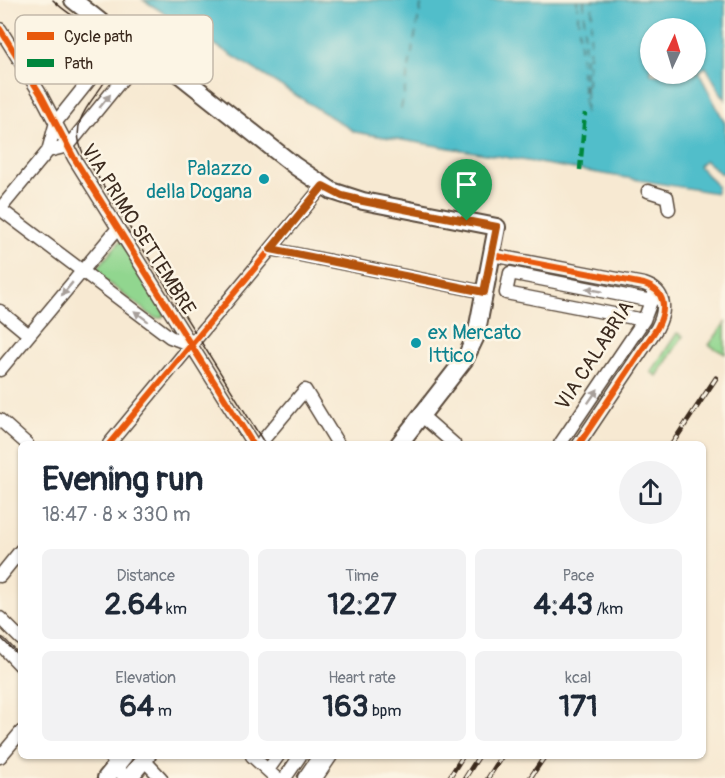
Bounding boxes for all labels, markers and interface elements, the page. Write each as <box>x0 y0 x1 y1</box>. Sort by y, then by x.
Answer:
legend <box>15 15 213 84</box>
north arrow <box>640 18 706 84</box>
map controls <box>640 18 706 84</box>
text: Cycle path <box>64 27 132 47</box>
text: Path <box>64 54 93 74</box>
one-way arrow <box>99 93 111 108</box>
street label: VIA PRIMO SETTEMBRE <box>76 139 201 319</box>
place label: Palazzo della Dogana <box>146 156 252 204</box>
pin <box>441 159 492 221</box>
icon: arrive <box>450 168 483 201</box>
marker: Palazzo della Dogana <box>257 172 271 186</box>
one-way arrow <box>61 281 74 296</box>
one-way arrow <box>584 285 603 294</box>
street label: VIA CALABRIA <box>550 296 639 415</box>
one-way arrow <box>134 310 150 322</box>
place label: ex Mercato Ittico <box>428 320 522 368</box>
marker: ex Mercato Ittico <box>409 336 423 350</box>
one-way arrow <box>587 388 599 404</box>
text: Evening run <box>42 459 203 500</box>
button: share <box>619 461 682 524</box>
text: 18:47 · 8 × 330 m <box>42 502 190 527</box>
text: Distance <box>116 566 175 586</box>
text: Time <box>345 566 379 586</box>
text: Pace <box>562 566 594 586</box>
text: 2.64 <box>104 586 163 623</box>
text: 12:27 <box>327 586 397 623</box>
text: 4:43 <box>533 586 593 623</box>
text: km <box>163 599 187 619</box>
text: /km <box>593 599 623 619</box>
text: Elevation <box>115 668 176 688</box>
text: Heart rate <box>328 668 396 688</box>
text: kcal <box>565 668 591 688</box>
text: 64 <box>119 688 154 725</box>
text: 163 <box>322 688 368 725</box>
text: 171 <box>559 688 598 725</box>
text: m <box>154 701 172 721</box>
text: bpm <box>368 701 402 721</box>

